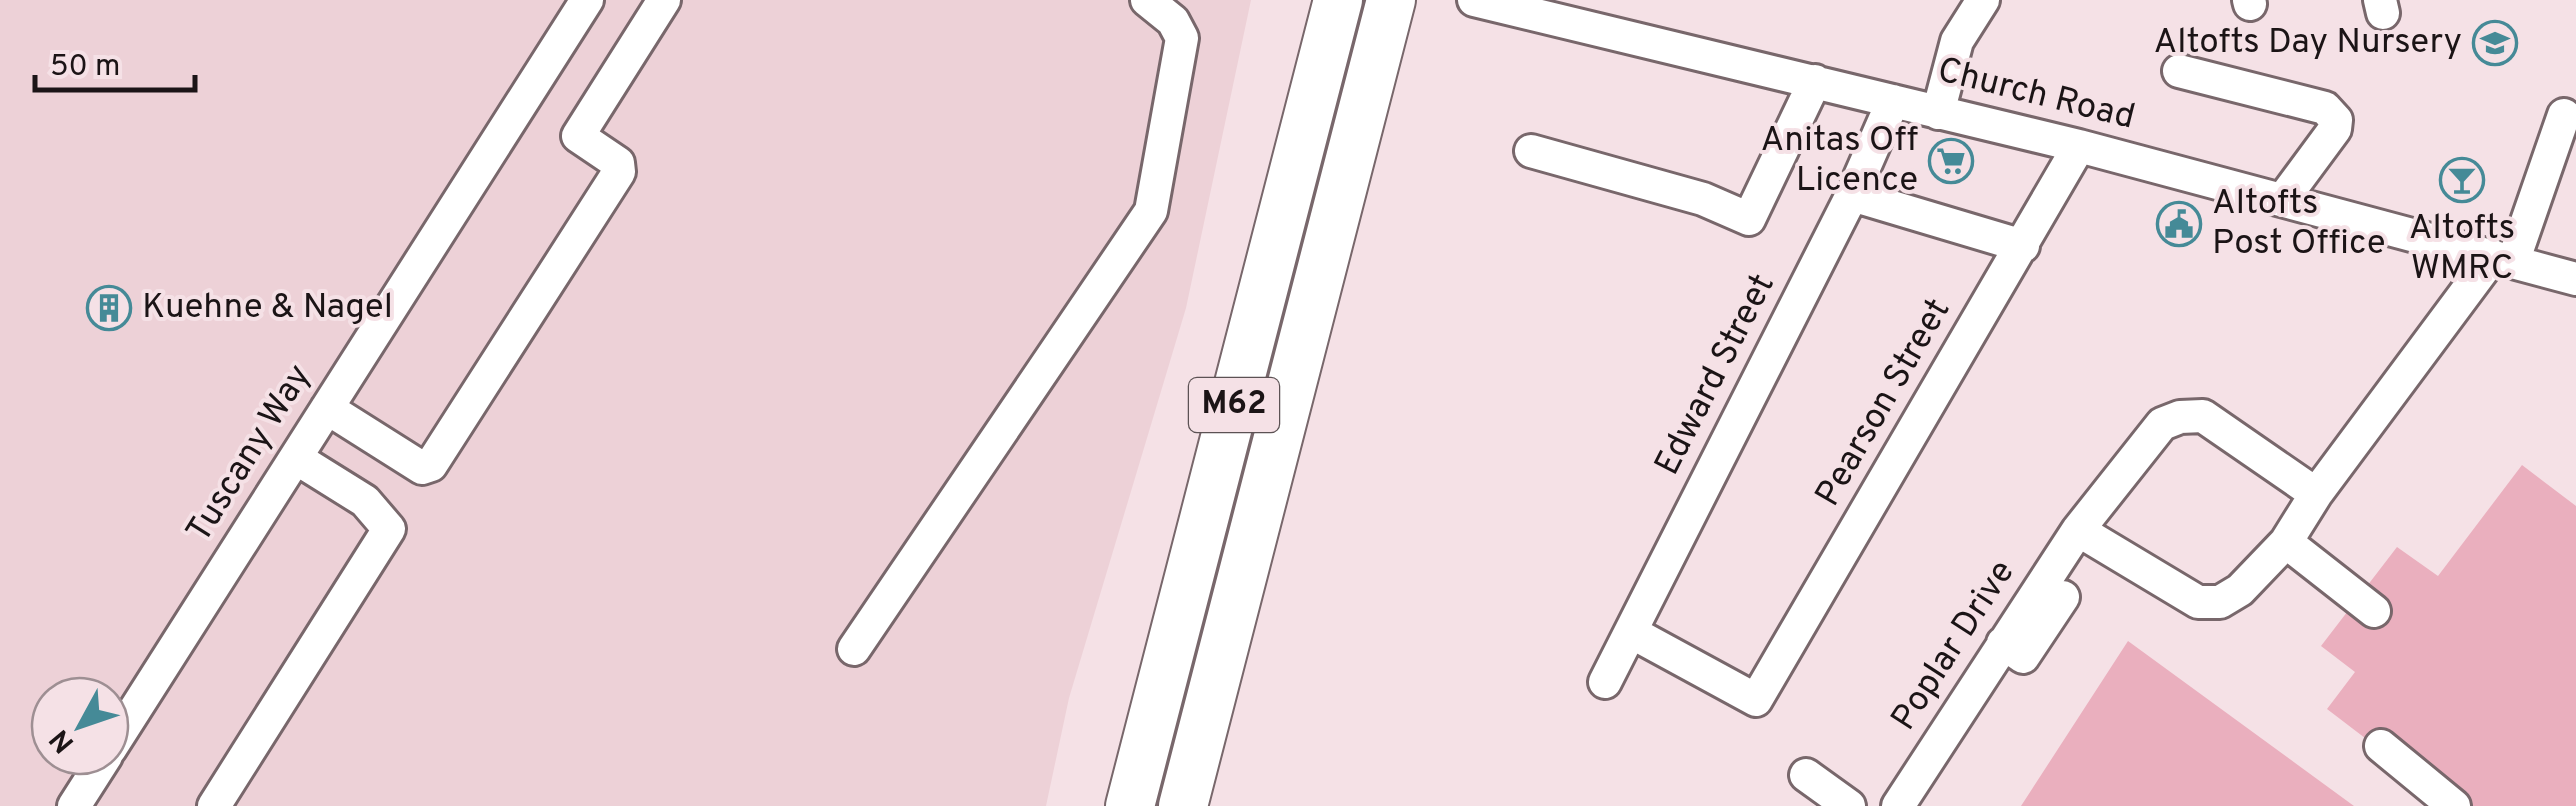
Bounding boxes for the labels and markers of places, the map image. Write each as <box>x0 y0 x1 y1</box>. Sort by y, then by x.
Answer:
school or university icon: Altofts Day Nursery <box>2472 20 2518 66</box>
place label: Altofts Day Nursery <box>2153 21 2462 65</box>
place label: Anitas Off Licence <box>1761 119 1918 203</box>
supermarket icon: Anitas Off Licence <box>1928 138 1974 184</box>
bar icon: Altofts WMRC <box>2439 157 2485 203</box>
place label: Altofts Post Office <box>2212 182 2386 266</box>
public building icon: Altofts Post Office <box>2156 201 2202 247</box>
place label: Altofts WMRC <box>2409 207 2515 291</box>
building icon: Kuehne & Nagel <box>86 285 132 331</box>
place label: Kuehne & Nagel <box>142 286 393 330</box>

